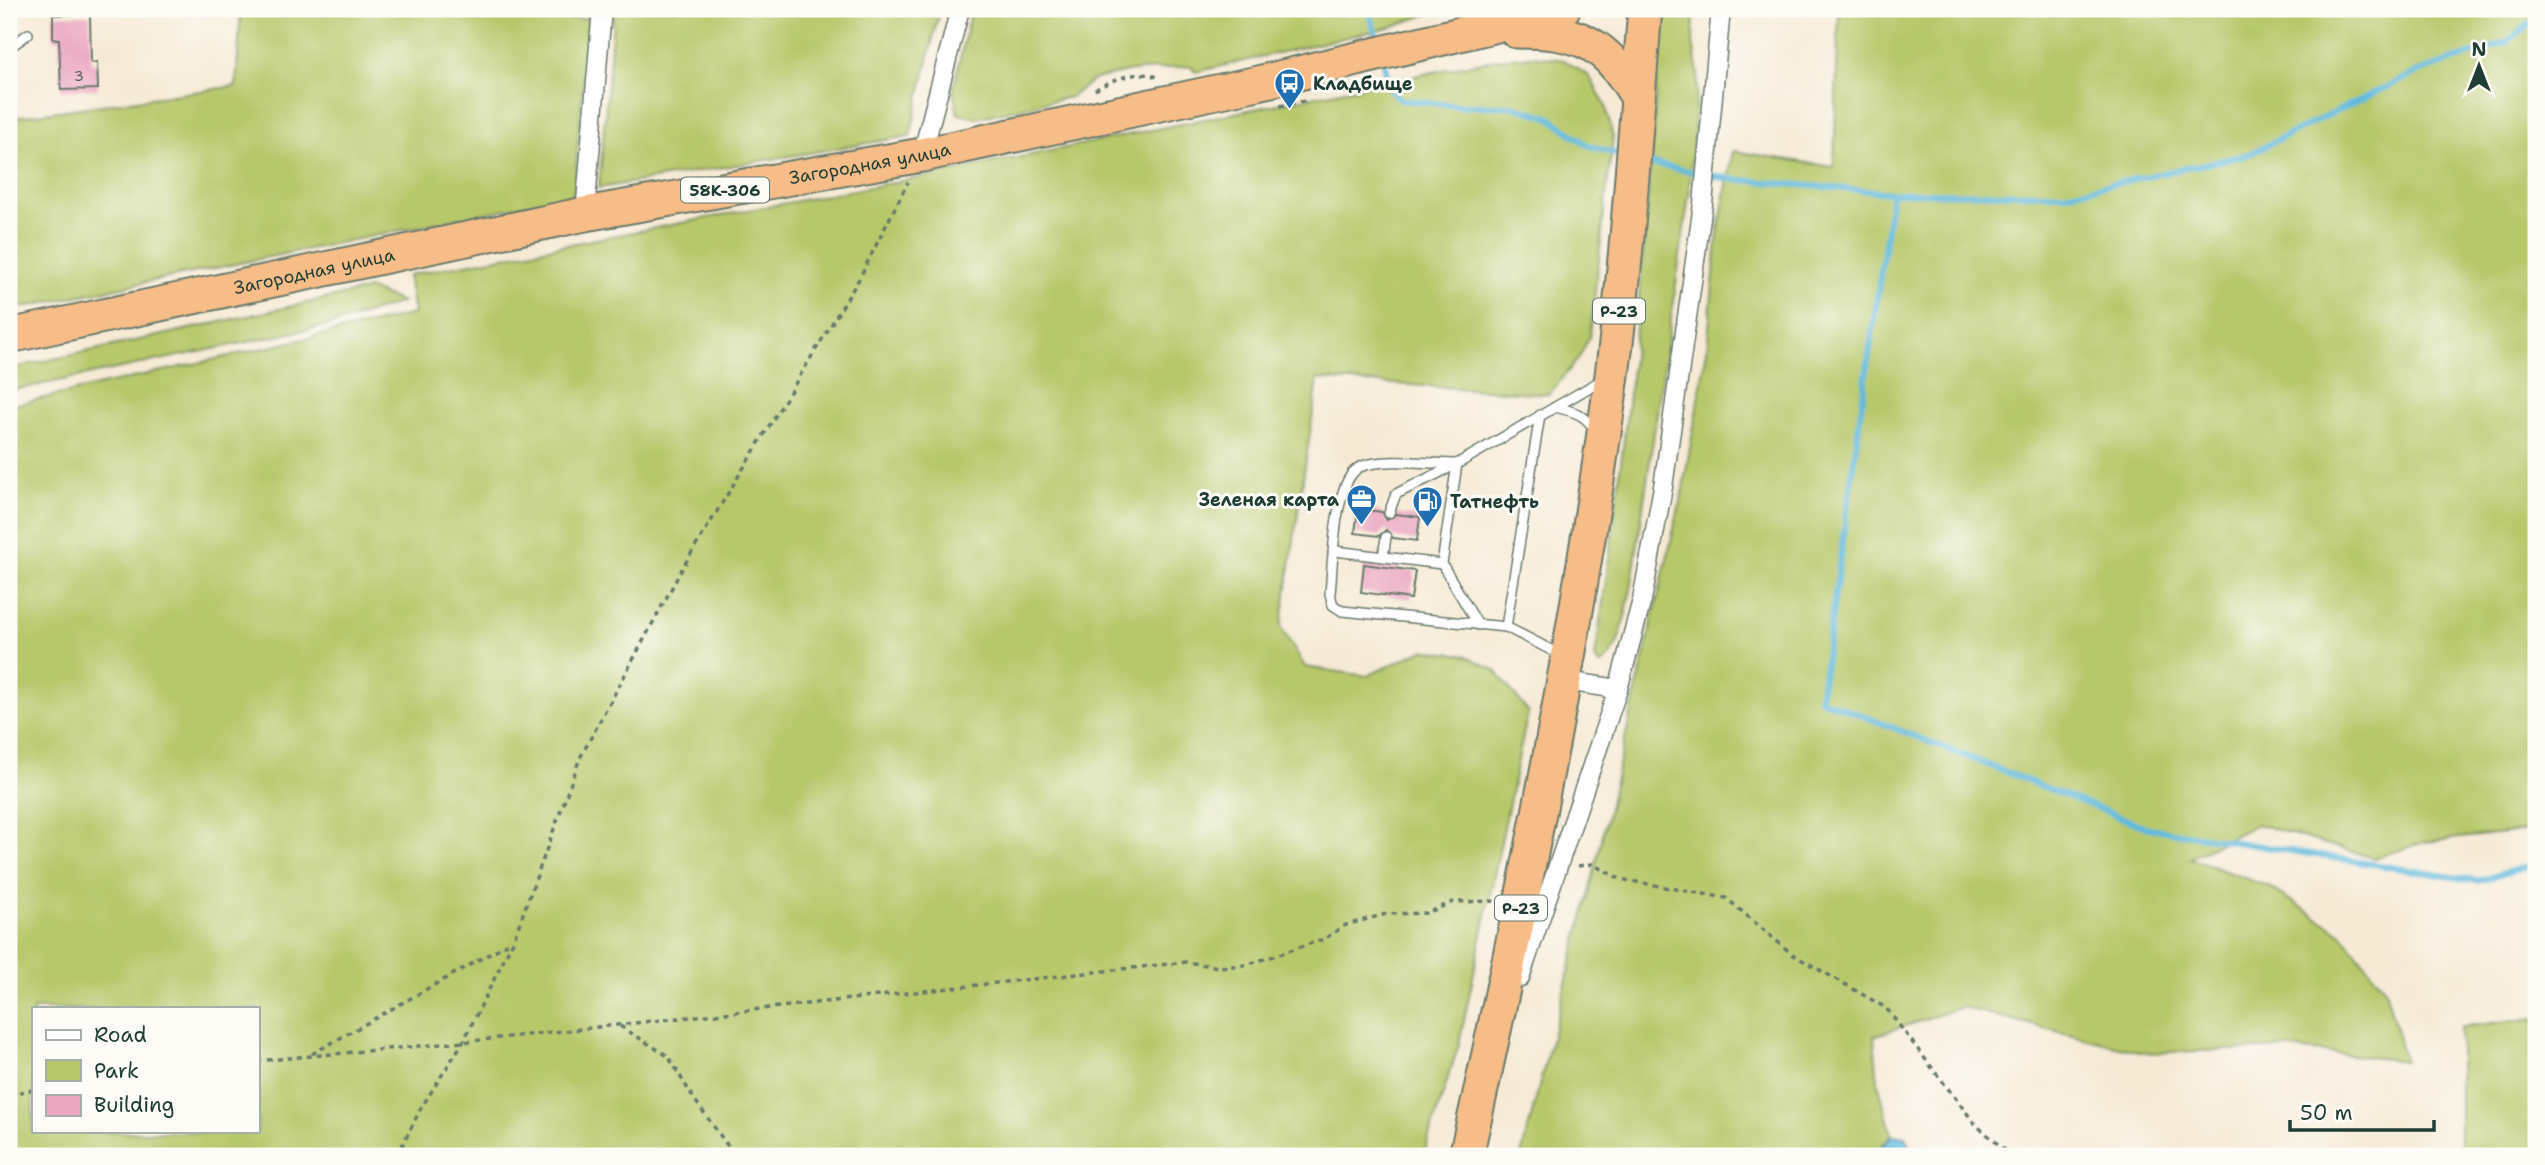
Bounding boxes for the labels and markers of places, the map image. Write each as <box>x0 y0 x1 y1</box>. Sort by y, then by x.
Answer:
bus stop icon: Кладбище <box>1273 67 1307 111</box>
place label: Кладбище <box>1313 72 1413 96</box>
office icon: Зеленая карта <box>1345 483 1379 527</box>
fuel station icon: Татнефть <box>1410 485 1444 529</box>
place label: Зеленая карта <box>1199 488 1340 512</box>
place label: Татнефть <box>1450 490 1539 514</box>

